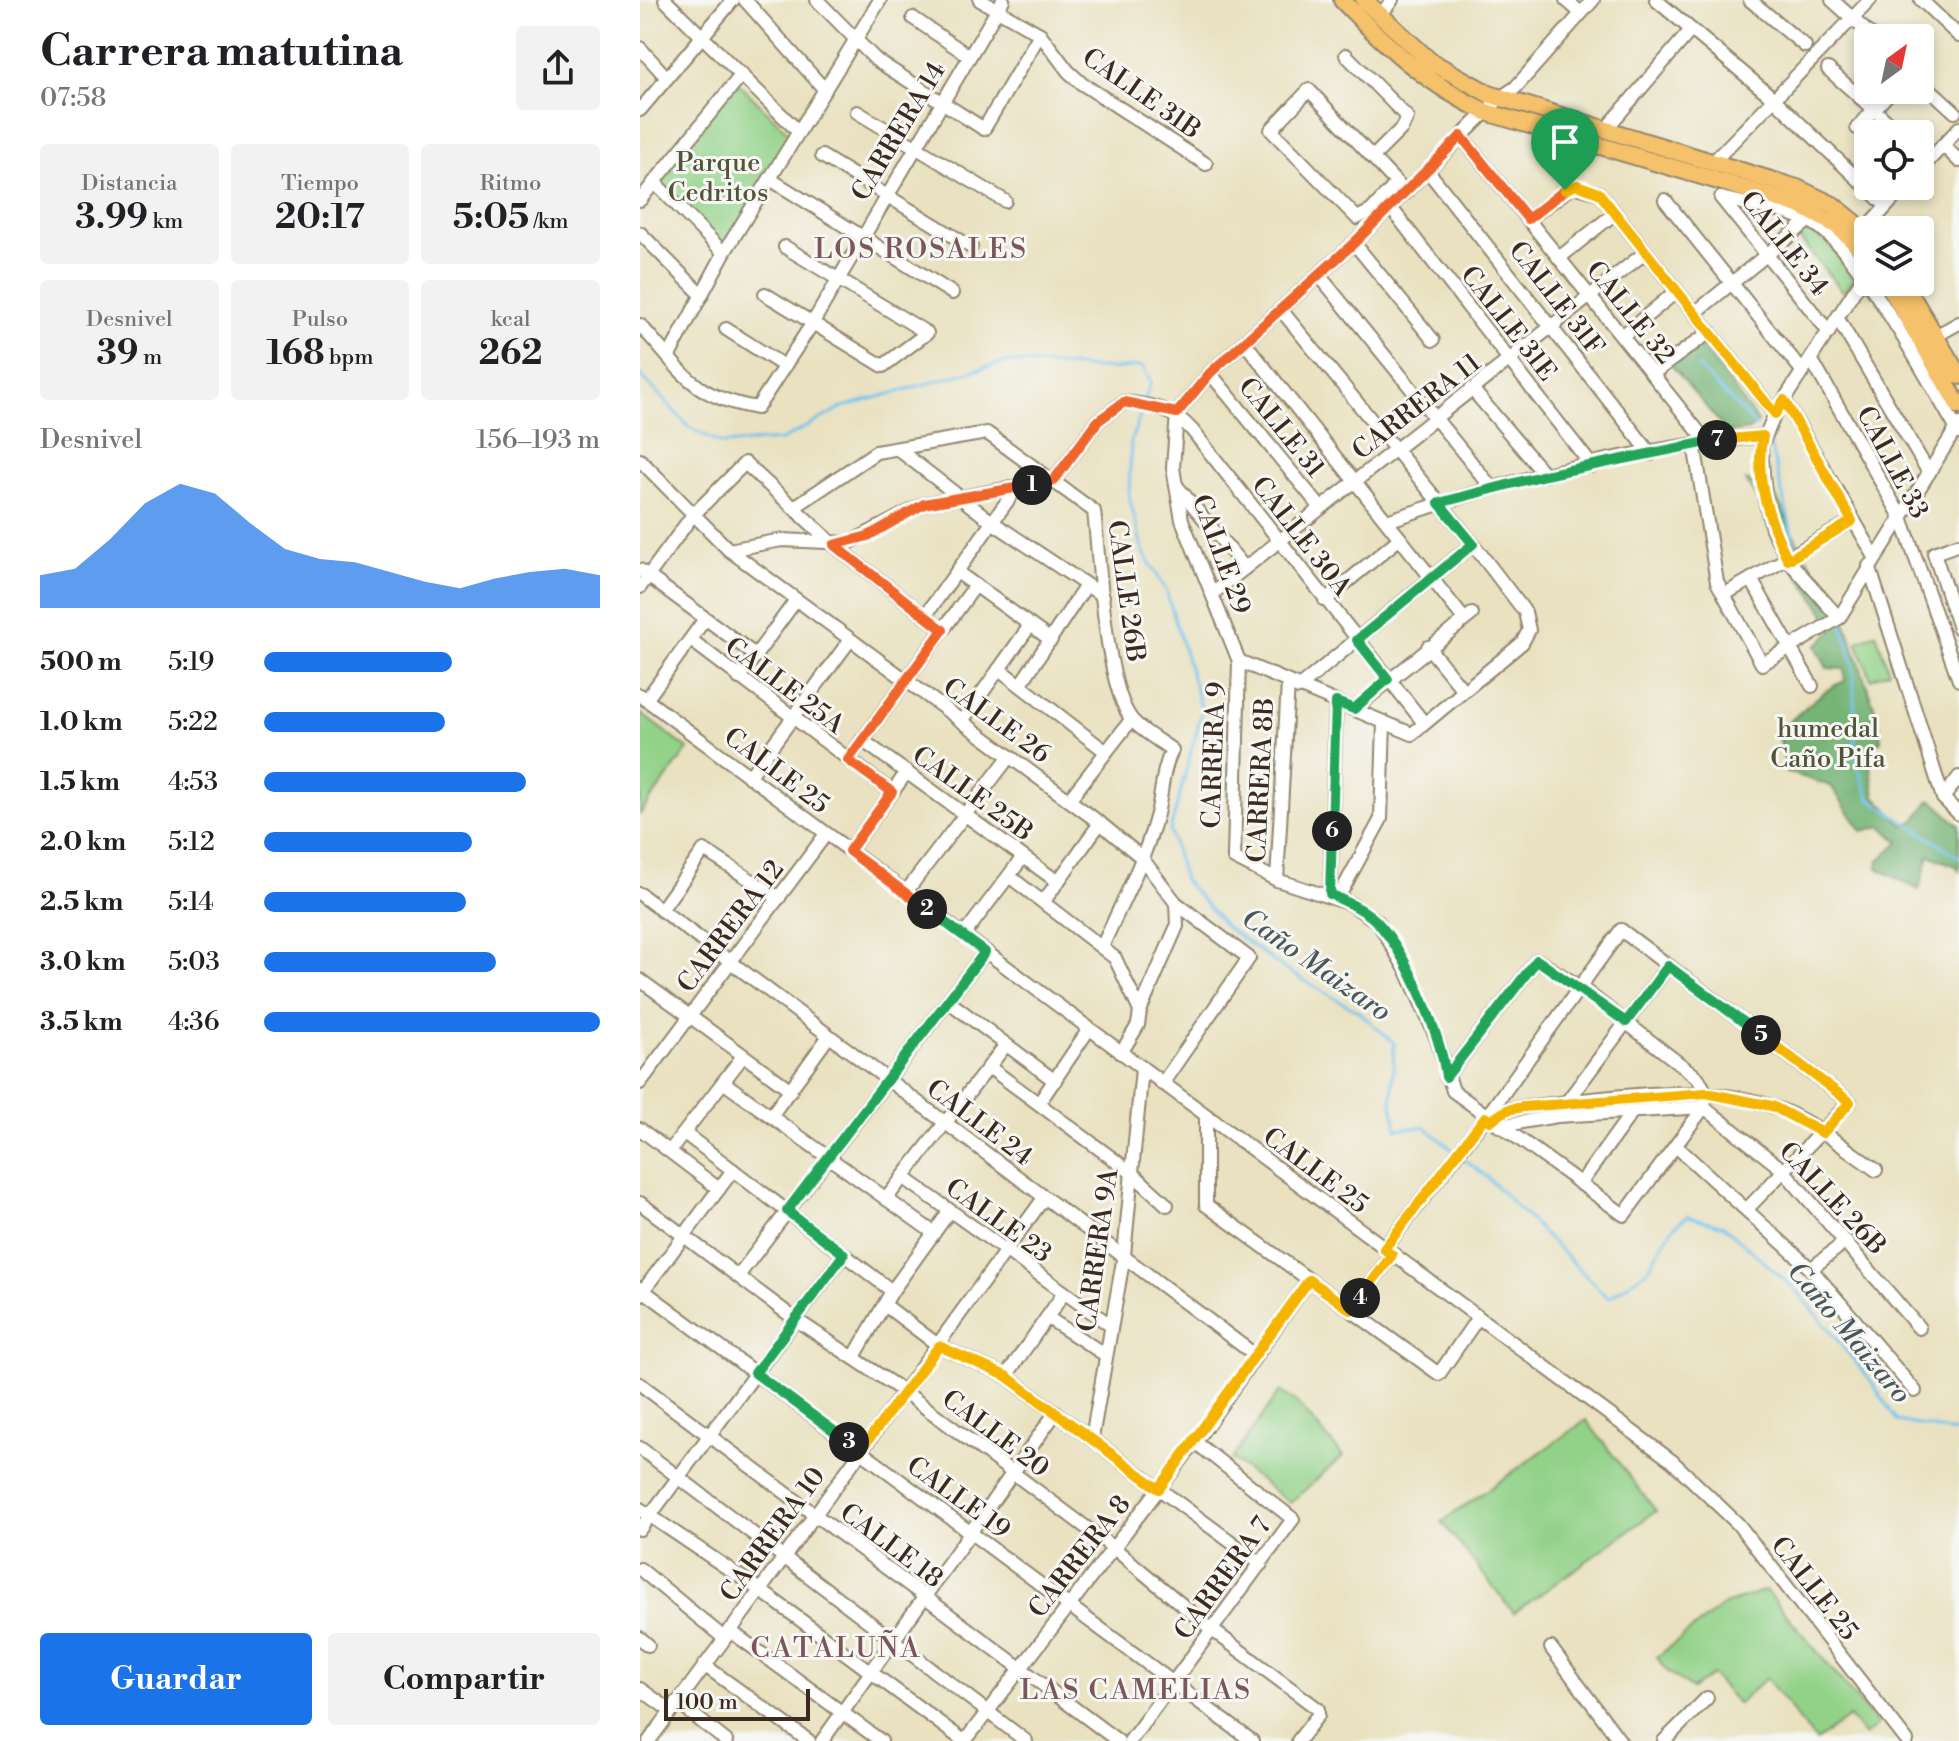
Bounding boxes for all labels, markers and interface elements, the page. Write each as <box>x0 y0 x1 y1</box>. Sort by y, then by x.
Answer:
text: Carrera matutina <box>40 24 403 79</box>
north arrow <box>1854 24 1934 104</box>
map controls <box>1854 24 1934 296</box>
button: share <box>516 26 600 110</box>
street label: CALLE 31B <box>1076 41 1207 146</box>
street label: CARRERA 14 <box>845 56 953 207</box>
text: 07:58 <box>40 82 106 114</box>
pin <box>1531 108 1599 190</box>
icon: arrive <box>1543 120 1587 164</box>
button: locate <box>1854 120 1934 200</box>
park label: Parque Cedritos <box>668 147 768 209</box>
text: Distancia <box>81 170 177 197</box>
text: Tiempo <box>281 170 359 197</box>
text: Ritmo <box>480 170 541 197</box>
street label: CALLE 34 <box>1733 185 1835 302</box>
text: 3.99 <box>75 197 148 239</box>
text: 20:17 <box>275 197 365 239</box>
text: 5:05 <box>453 197 529 239</box>
text: km <box>148 208 183 235</box>
text: /km <box>529 208 569 235</box>
button: layers <box>1854 216 1934 296</box>
district label: LOS ROSALES <box>814 232 1028 267</box>
street label: CALLE 31F <box>1502 235 1611 362</box>
street label: CALLE 32 <box>1579 255 1681 371</box>
street label: CALLE 31E <box>1453 260 1563 387</box>
text: Desnivel <box>86 306 173 333</box>
text: Pulso <box>292 306 348 333</box>
text: kcal <box>491 306 531 333</box>
text: 39 <box>96 333 138 375</box>
text: 168 <box>266 333 325 375</box>
text: 262 <box>479 333 543 375</box>
text: m <box>138 344 162 371</box>
text: bpm <box>325 344 374 371</box>
street label: CARRERA 11 <box>1346 347 1487 467</box>
street label: CALLE 31 <box>1231 371 1331 484</box>
street label: CALLE 33 <box>1849 401 1935 524</box>
pin: 7 <box>1697 420 1737 460</box>
text: Desnivel <box>40 424 142 456</box>
text: 156–193 m <box>476 424 600 456</box>
text: 7 <box>1711 426 1723 453</box>
pin: 1 <box>1012 465 1052 505</box>
street label: CALLE 30A <box>1244 470 1359 604</box>
text: 1 <box>1027 471 1037 498</box>
street label: CALLE 29 <box>1185 490 1257 618</box>
street label: CALLE 26B <box>1100 518 1152 664</box>
street label: CALLE 25A <box>718 631 851 742</box>
text: 500 m <box>40 646 122 678</box>
text: 5:19 <box>168 646 214 678</box>
street label: CALLE 26 <box>937 671 1056 770</box>
street label: CARRERA 9 <box>1195 681 1233 829</box>
street label: CARRERA 8B <box>1241 697 1281 863</box>
text: 1.0 km <box>40 706 123 738</box>
text: 5:22 <box>168 706 218 738</box>
park label: humedal Caño Pifa <box>1770 713 1887 775</box>
street label: CALLE 25 <box>718 721 835 821</box>
street label: CALLE 25B <box>906 739 1039 848</box>
text: 1.5 km <box>40 766 120 798</box>
text: 4:53 <box>168 766 218 798</box>
pin: 6 <box>1312 811 1352 851</box>
text: 6 <box>1325 817 1339 844</box>
text: 2.0 km <box>40 826 126 858</box>
text: 5:12 <box>168 826 215 858</box>
street label: CARRERA 12 <box>671 854 791 999</box>
text: 2.5 km <box>40 886 123 918</box>
text: 5:14 <box>168 886 214 918</box>
pin: 2 <box>907 889 947 929</box>
text: 2 <box>920 895 934 922</box>
water label: Caño Maizaro <box>1235 901 1398 1030</box>
text: 3.0 km <box>40 946 126 978</box>
text: 5:03 <box>168 946 220 978</box>
text: 3.5 km <box>40 1006 123 1038</box>
text: 4:36 <box>168 1006 219 1038</box>
pin: 5 <box>1741 1015 1781 1055</box>
text: 5 <box>1754 1021 1768 1048</box>
street label: CALLE 24 <box>920 1073 1039 1173</box>
street label: CALLE 25 <box>1257 1121 1374 1221</box>
street label: CALLE 26B <box>1772 1135 1893 1262</box>
street label: CARRERA 9A <box>1071 1165 1125 1334</box>
street label: CALLE 23 <box>939 1172 1058 1270</box>
water label: Caño Maizaro <box>1779 1255 1918 1411</box>
pin: 4 <box>1340 1278 1380 1318</box>
text: 4 <box>1353 1284 1367 1311</box>
street label: CALLE 20 <box>935 1383 1055 1485</box>
pin: 3 <box>829 1422 869 1462</box>
text: 3 <box>842 1428 856 1455</box>
street label: CALLE 19 <box>900 1450 1016 1546</box>
street label: CARRERA 10 <box>713 1461 832 1608</box>
street label: CARRERA 8 <box>1022 1489 1138 1624</box>
street label: CALLE 18 <box>834 1497 949 1595</box>
street label: CARRERA 7 <box>1167 1511 1278 1646</box>
street label: CALLE 25 <box>1764 1530 1865 1647</box>
district label: CATALUÑA <box>751 1629 921 1666</box>
button: Guardar <box>40 1633 312 1725</box>
button: Compartir <box>328 1633 600 1725</box>
district label: LAS CAMELIAS <box>1020 1673 1252 1708</box>
scale bar <box>664 1685 810 1721</box>
text: 100 m <box>676 1689 738 1716</box>

